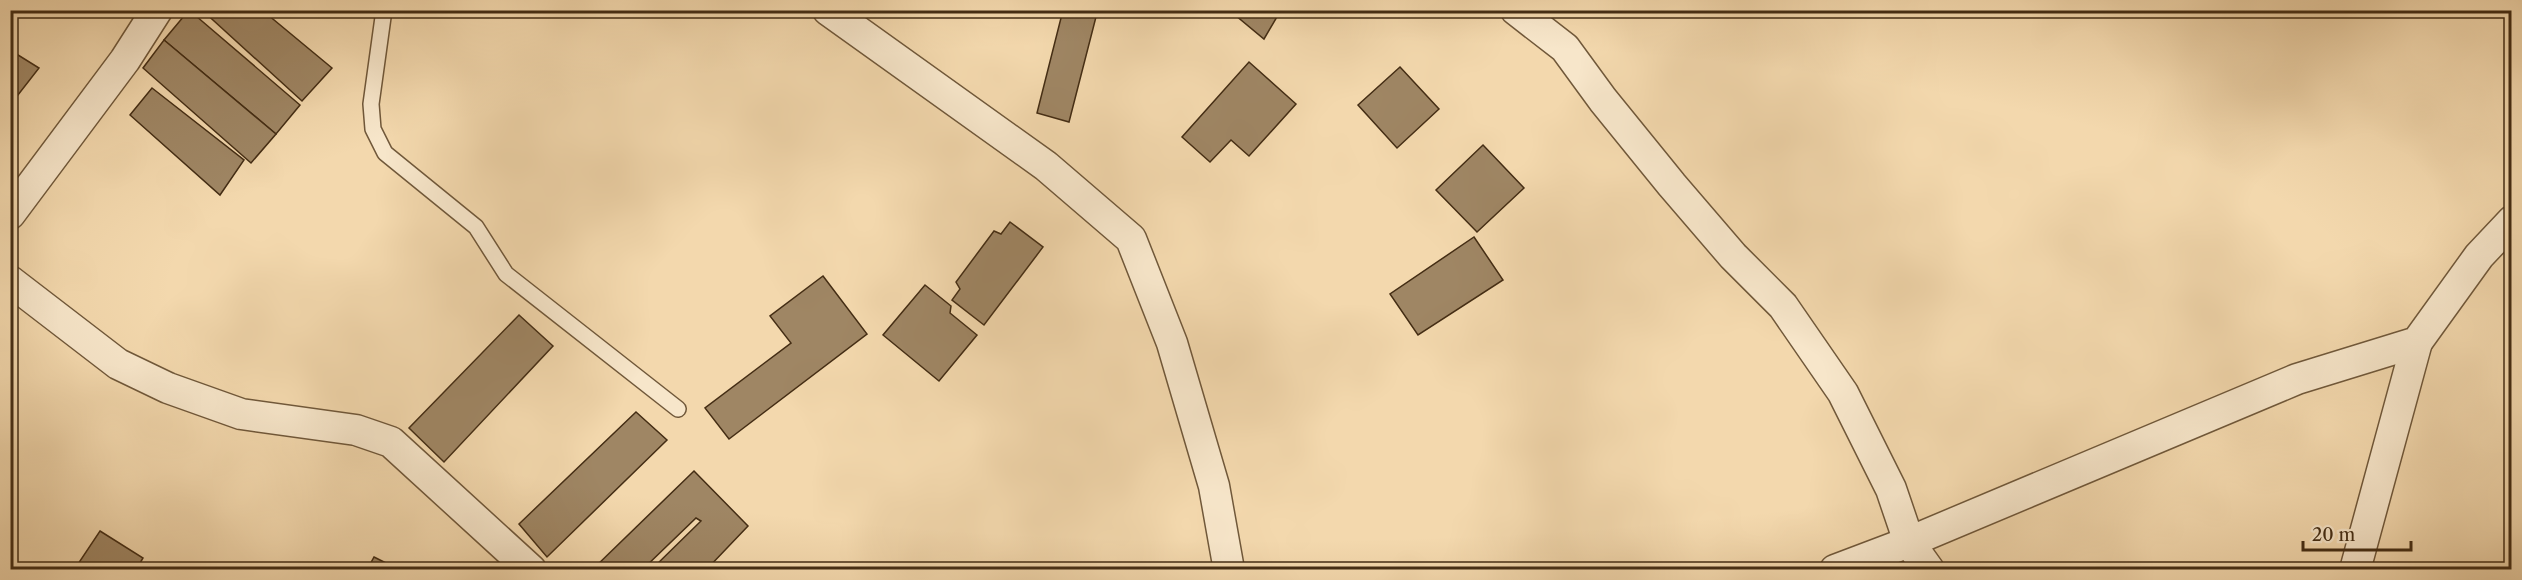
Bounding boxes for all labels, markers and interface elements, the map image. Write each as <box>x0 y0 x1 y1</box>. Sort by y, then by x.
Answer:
scale bar <box>2303 514 2411 552</box>
text: 20 m <box>2312 524 2356 546</box>

